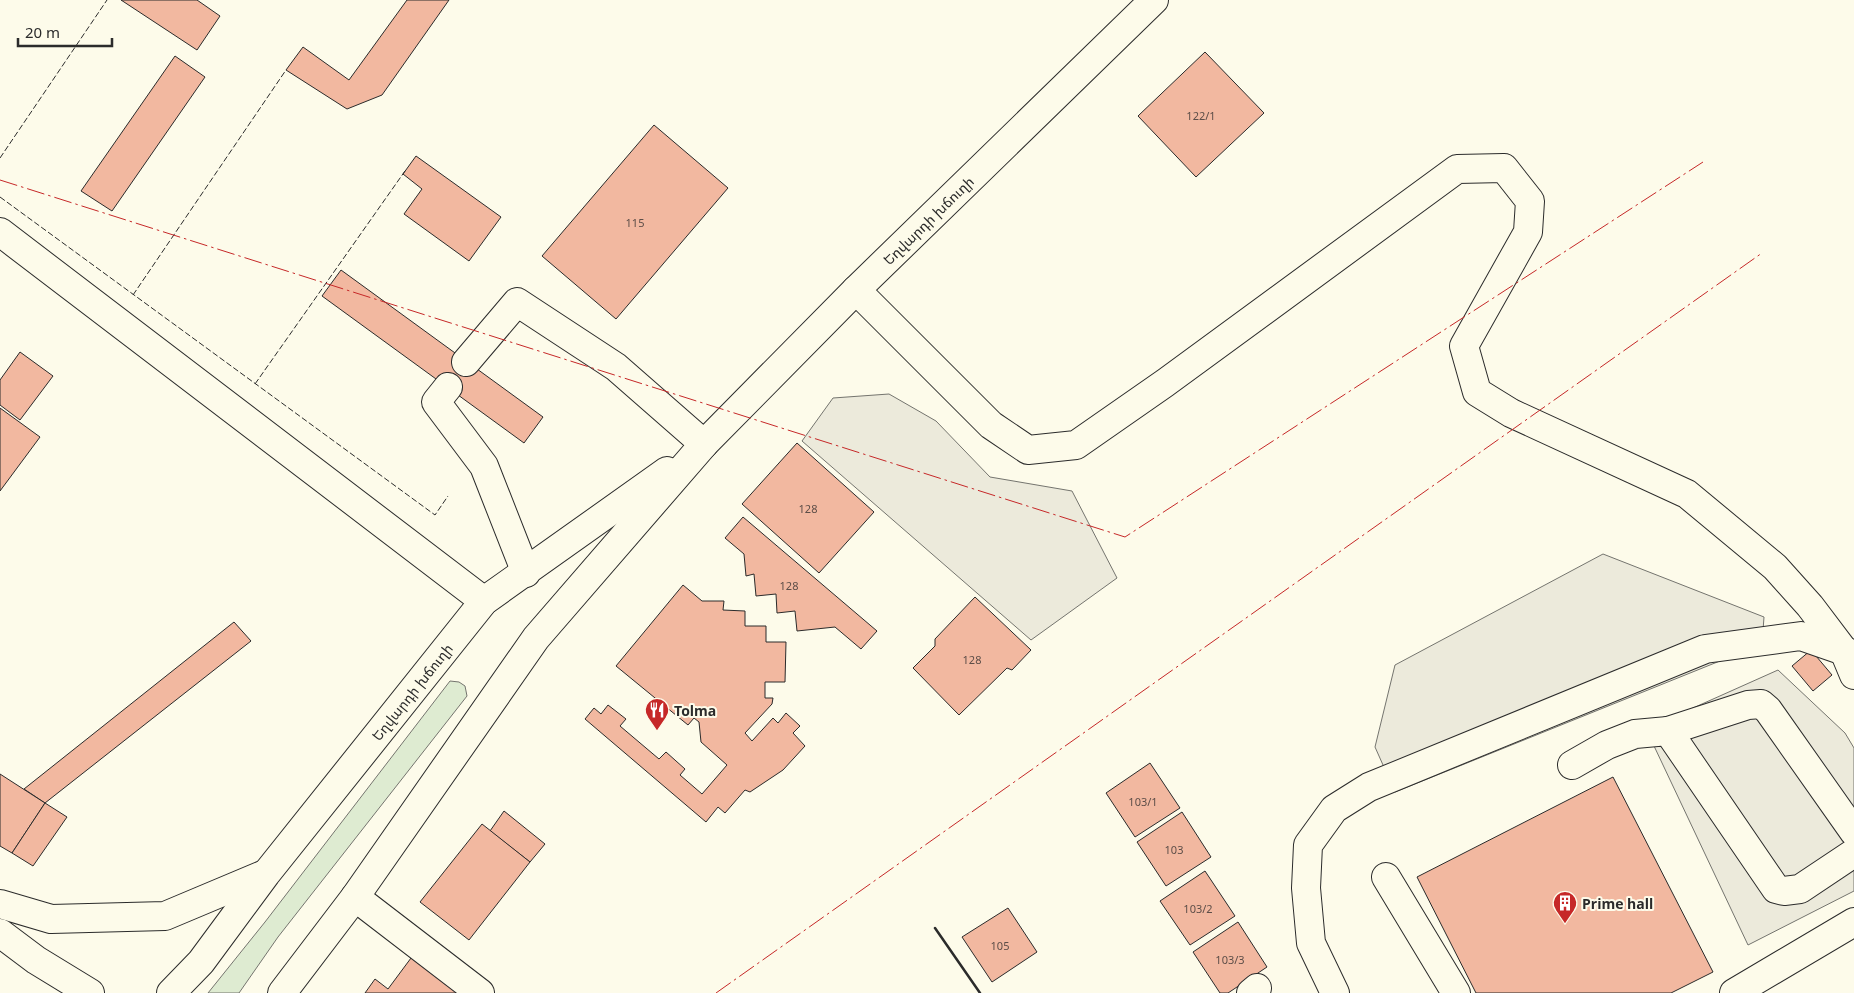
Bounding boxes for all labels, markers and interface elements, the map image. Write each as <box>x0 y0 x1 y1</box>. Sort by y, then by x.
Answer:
scale bar <box>18 15 111 47</box>
text: 20 m <box>25 22 60 42</box>
house number: 122/1 <box>1186 108 1216 123</box>
street label: Եղվարդի խճուղի <box>879 171 977 268</box>
house number: 115 <box>626 215 644 230</box>
house number: 128 <box>799 501 817 516</box>
house number: 128 <box>780 578 798 593</box>
street label: Եղվարդի խճուղի <box>367 639 456 744</box>
house number: 128 <box>963 652 981 667</box>
restaurant icon: Tolma <box>644 697 670 731</box>
place label: Tolma <box>674 701 716 720</box>
house number: 103/1 <box>1128 794 1158 809</box>
house number: 103 <box>1165 842 1183 857</box>
building icon: Prime hall <box>1552 890 1578 924</box>
place label: Prime hall <box>1582 894 1653 913</box>
house number: 103/2 <box>1183 901 1213 916</box>
house number: 105 <box>991 938 1009 953</box>
house number: 103/3 <box>1215 952 1245 967</box>

